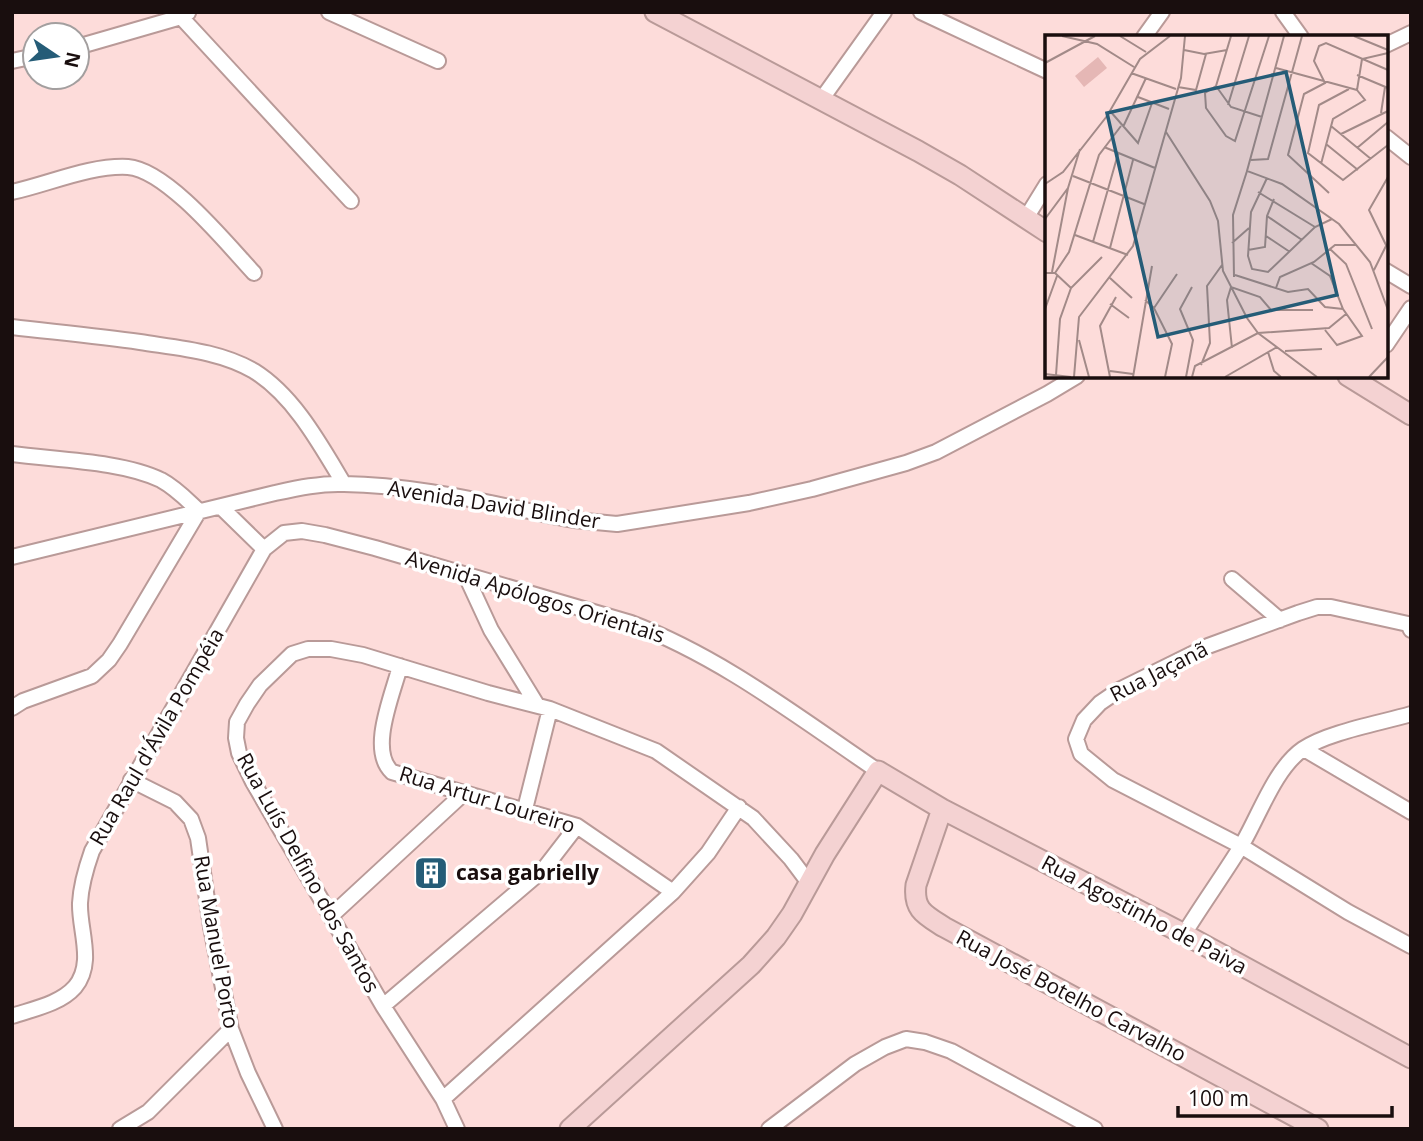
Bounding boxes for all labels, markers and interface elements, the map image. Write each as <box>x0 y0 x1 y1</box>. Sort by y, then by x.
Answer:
north arrow <box>21 21 91 91</box>
inset map <box>1045 35 1388 378</box>
text: N <box>58 49 87 70</box>
street label: Avenida David Blinder <box>386 473 603 535</box>
street label: Avenida Apólogos Orientais <box>402 543 668 649</box>
street label: Rua Raul d'Ávila Pompéia <box>82 623 230 850</box>
street label: Rua Jaçanã <box>1105 634 1212 708</box>
street label: Rua Luís Delfino dos Santos <box>231 747 387 998</box>
street label: Rua Artur Loureiro <box>396 759 579 839</box>
street label: Rua Agostinho de Paiva <box>1037 848 1252 980</box>
street label: Rua Manuel Porto <box>188 853 246 1031</box>
building icon: casa gabrielly <box>412 854 450 892</box>
place label: casa gabrielly <box>456 858 599 886</box>
street label: Rua José Botelho Carvalho <box>952 923 1191 1068</box>
scale bar <box>1178 1074 1392 1118</box>
text: 100 m <box>1188 1084 1249 1112</box>

